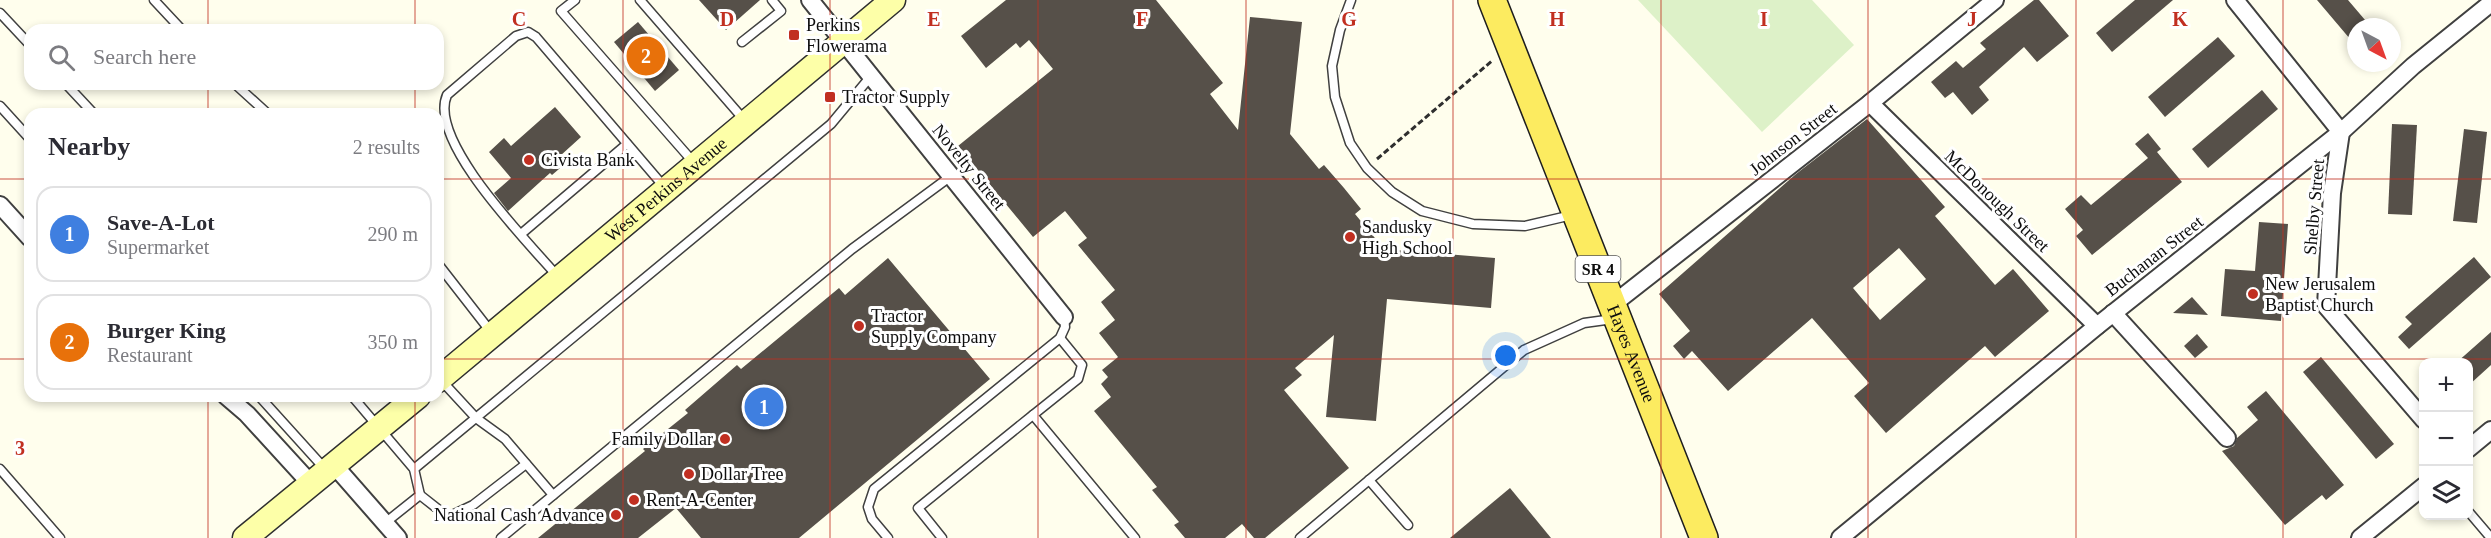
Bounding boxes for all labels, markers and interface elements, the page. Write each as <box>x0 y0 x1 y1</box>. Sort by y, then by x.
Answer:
text: C <box>512 8 526 30</box>
text: D <box>720 8 734 30</box>
text: E <box>927 8 941 30</box>
text: F <box>1136 8 1148 30</box>
text: G <box>1341 8 1357 30</box>
text: H <box>1549 8 1565 30</box>
text: I <box>1760 8 1768 30</box>
text: J <box>1967 8 1977 30</box>
text: K <box>2172 8 2188 30</box>
place label: Perkins Flowerama <box>806 15 887 56</box>
north arrow <box>2347 18 2401 72</box>
search box <box>24 24 444 90</box>
marker: Perkins Flowerama <box>787 28 801 42</box>
pin: 2 <box>626 34 666 78</box>
icon: search <box>45 41 78 74</box>
text: Search here <box>93 44 196 69</box>
place label: Tractor Supply <box>842 87 950 107</box>
marker: Tractor Supply <box>823 90 837 104</box>
street label: Johnson Street <box>1745 99 1841 179</box>
street label: Novelty Street <box>928 120 1010 214</box>
text: Nearby <box>48 132 130 161</box>
street label: West Perkins Avenue <box>601 133 731 246</box>
text: 2 results <box>353 136 420 158</box>
street label: McDonough Street <box>1941 146 2053 256</box>
place label: Civista Bank <box>541 150 635 170</box>
marker: Civista Bank <box>522 153 536 167</box>
street label: Shelby Street <box>2300 158 2328 256</box>
text: Save-A-Lot <box>107 210 215 235</box>
street label: Buchanan Street <box>2101 212 2207 300</box>
place label: Sandusky High School <box>1362 217 1453 258</box>
text: 1 <box>65 223 75 245</box>
text: 290 m <box>367 223 418 245</box>
marker: Sandusky High School <box>1343 230 1357 244</box>
text: Supermarket <box>107 236 209 258</box>
road number: SR 4 <box>1576 256 1620 282</box>
place label: New Jerusalem Baptist Church <box>2265 274 2375 315</box>
marker: New Jerusalem Baptist Church <box>2246 287 2260 301</box>
street label: Hayes Avenue <box>1603 302 1660 405</box>
place label: Tractor Supply Company <box>871 306 997 347</box>
text: Burger King <box>107 318 226 343</box>
marker: Tractor Supply Company <box>852 319 866 333</box>
text: 2 <box>65 331 75 353</box>
text: 350 m <box>367 331 418 353</box>
your location <box>1491 341 1520 370</box>
text: Restaurant <box>107 344 193 366</box>
map controls <box>2419 358 2473 520</box>
button: + <box>2419 358 2473 412</box>
pin: 1 <box>744 384 783 430</box>
button: − <box>2419 412 2473 466</box>
place label: Family Dollar <box>612 429 713 449</box>
marker: Family Dollar <box>718 432 732 446</box>
text: 3 <box>15 437 25 459</box>
place label: Dollar Tree <box>701 464 784 484</box>
button: layers <box>2419 466 2473 520</box>
marker: Dollar Tree <box>682 467 696 481</box>
place label: Rent-A-Center <box>646 490 753 510</box>
marker: Rent-A-Center <box>627 493 641 507</box>
place label: National Cash Advance <box>434 505 604 525</box>
marker: National Cash Advance <box>609 508 623 522</box>

